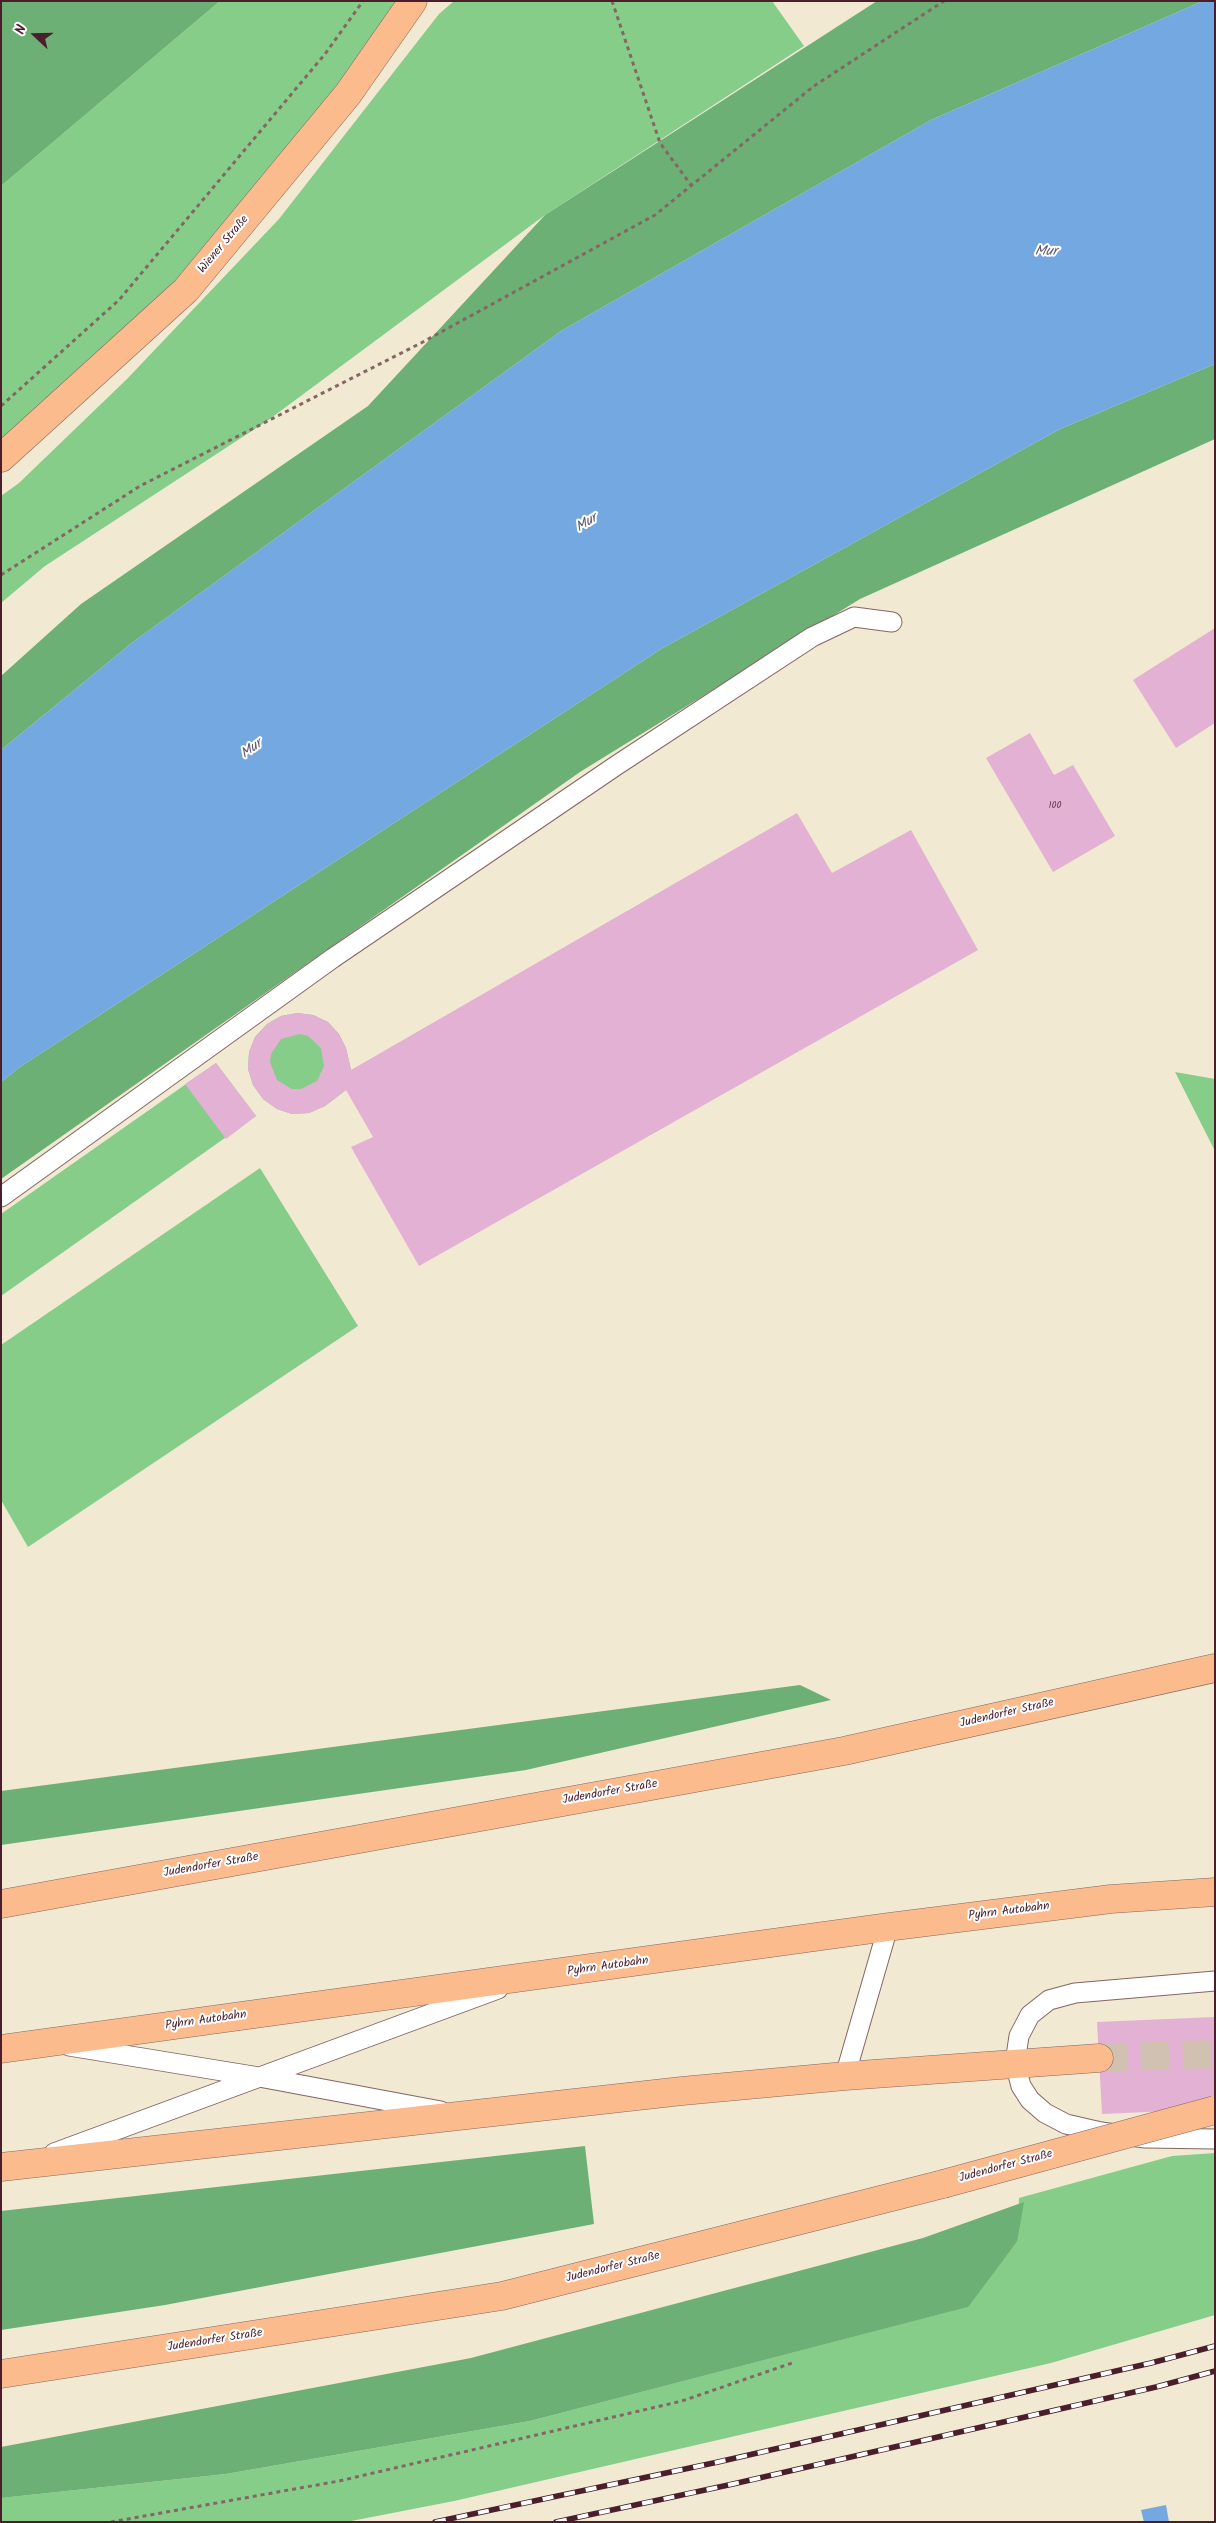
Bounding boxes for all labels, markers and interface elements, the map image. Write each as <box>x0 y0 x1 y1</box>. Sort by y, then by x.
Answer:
north arrow <box>10 10 60 60</box>
text: N <box>9 22 33 38</box>
street label: Wiener Straße <box>196 213 252 277</box>
water label: Mur <box>1035 245 1057 261</box>
water label: Mur <box>573 511 601 537</box>
water label: Mur <box>238 737 266 763</box>
house number: 100 <box>1048 800 1062 812</box>
street label: Judendorfer Straße <box>958 1696 1056 1732</box>
street label: Judendorfer Straße <box>561 1778 659 1808</box>
street label: Judendorfer Straße <box>162 1851 260 1881</box>
street label: Pyhrn Autobahn <box>968 1900 1050 1924</box>
street label: Pyhrn Autobahn <box>567 1954 649 1980</box>
street label: Pyhrn Autobahn <box>165 2008 247 2034</box>
street label: Judendorfer Straße <box>958 2148 1054 2186</box>
street label: Judendorfer Straße <box>565 2249 661 2287</box>
street label: Judendorfer Straße <box>166 2326 264 2356</box>

